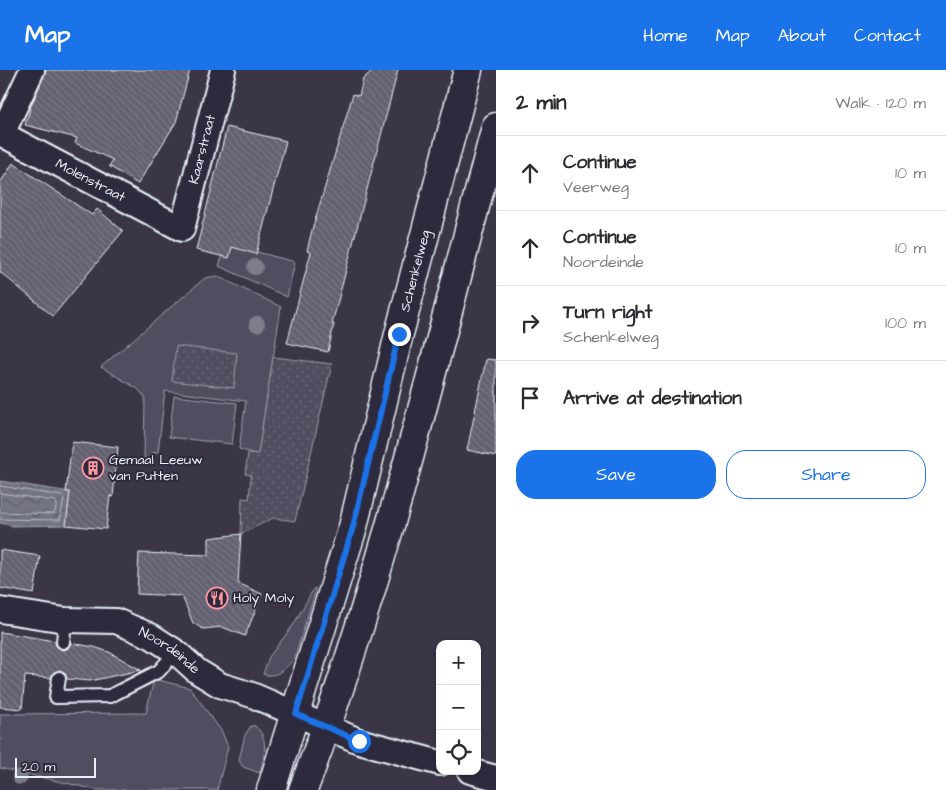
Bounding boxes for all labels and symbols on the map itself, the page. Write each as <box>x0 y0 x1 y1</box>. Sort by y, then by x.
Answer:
street label: Kaarstraat <box>184 112 221 186</box>
street label: Molenstraat <box>52 154 129 207</box>
street label: Schenkelweg <box>395 228 436 314</box>
route end <box>388 323 411 346</box>
place label: Gemaal Leeuw van Putten <box>109 450 203 486</box>
building icon: Gemaal Leeuw van Putten <box>81 456 105 480</box>
restaurant icon: Holy Moly <box>205 586 229 610</box>
place label: Holy Moly <box>233 588 294 608</box>
street label: Noordeinde <box>136 622 204 679</box>
route start <box>348 730 371 753</box>
scale bar <box>15 755 96 778</box>

